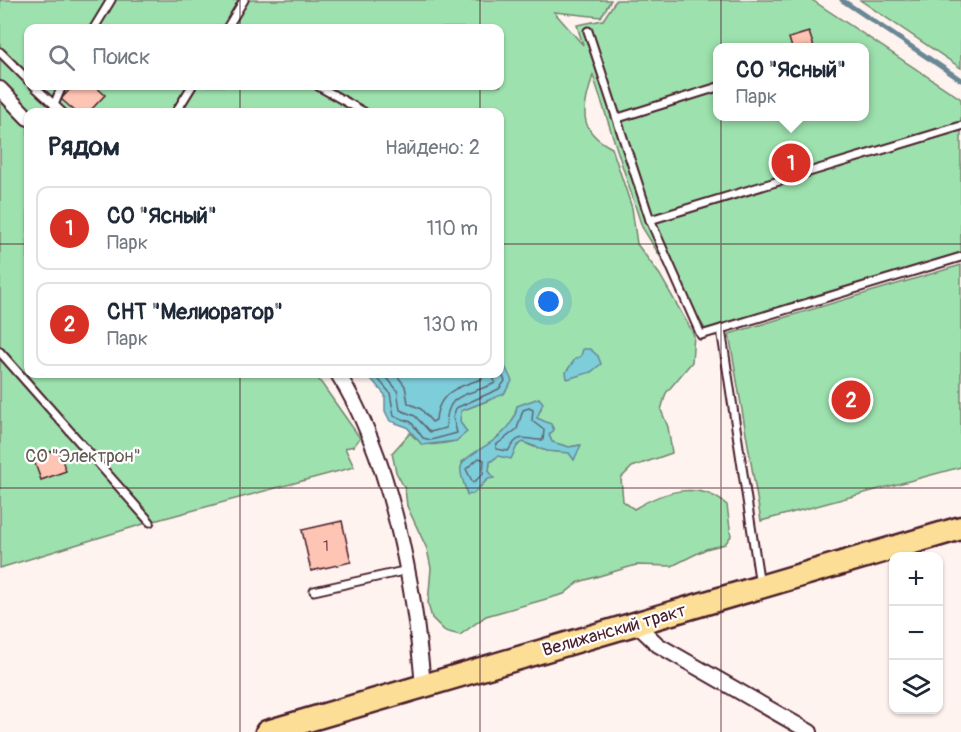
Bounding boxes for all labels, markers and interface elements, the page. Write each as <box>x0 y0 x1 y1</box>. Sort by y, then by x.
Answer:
search box <box>24 24 504 90</box>
icon: search <box>45 41 78 74</box>
text: Поиск <box>93 43 150 71</box>
popup <box>713 43 869 121</box>
text: СО "Ясный" <box>736 56 846 84</box>
text: Парк <box>736 84 777 109</box>
text: Рядом <box>48 131 120 163</box>
text: Найдено: 2 <box>385 135 480 160</box>
pin: 1 <box>772 140 810 186</box>
text: СО "Ясный" <box>107 202 217 230</box>
text: 1 <box>66 216 73 241</box>
text: 110 m <box>427 216 478 241</box>
text: Парк <box>107 230 148 255</box>
your location <box>534 287 563 316</box>
text: СНТ "Мелиоратор" <box>107 298 283 326</box>
text: 2 <box>64 312 75 337</box>
text: 130 m <box>423 312 478 337</box>
text: Парк <box>107 326 148 351</box>
pin: 2 <box>832 378 870 422</box>
park label: СО "Электрон" <box>25 445 141 468</box>
house number: 1 <box>323 537 329 556</box>
map controls <box>889 552 943 714</box>
button: + <box>889 552 943 606</box>
street label: Велижанский тракт <box>540 599 689 662</box>
button: − <box>889 606 943 660</box>
button: layers <box>889 660 943 714</box>

